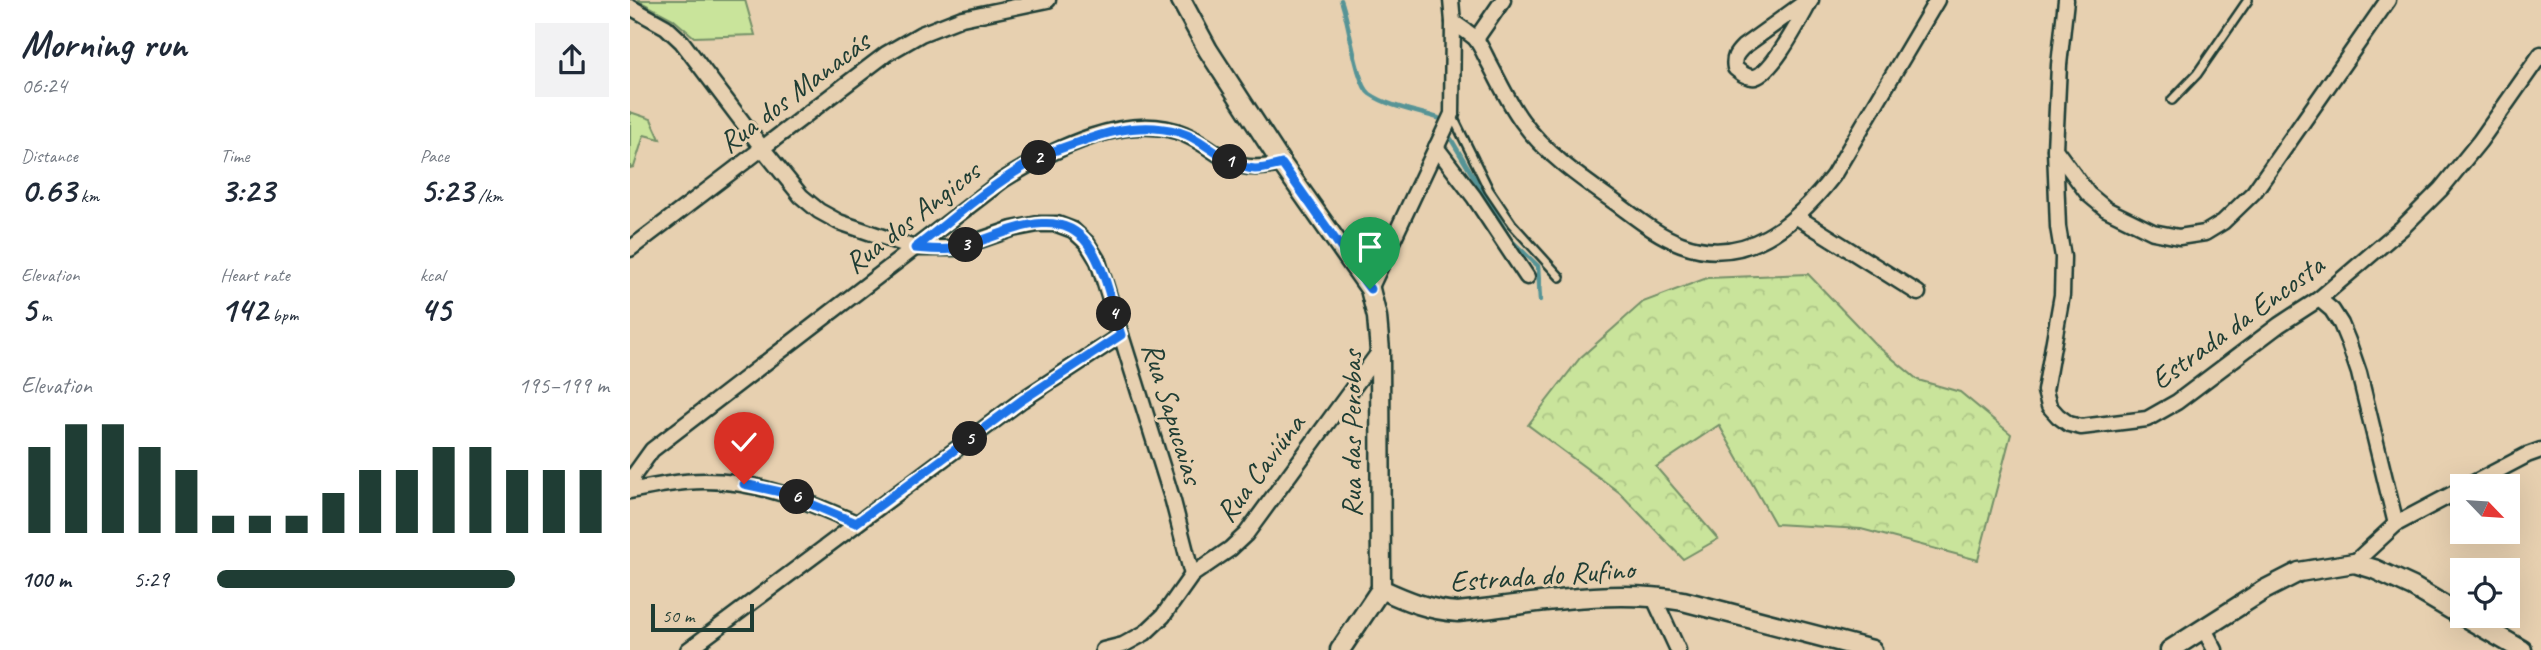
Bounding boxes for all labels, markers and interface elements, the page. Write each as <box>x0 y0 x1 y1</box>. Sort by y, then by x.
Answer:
text: Morning run <box>21 21 187 68</box>
street label: Rua dos Manacás <box>711 21 879 161</box>
button: share <box>535 23 609 97</box>
text: 06:24 <box>21 71 67 100</box>
pin: 2 <box>1022 140 1056 176</box>
text: Distance <box>21 144 78 168</box>
text: Time <box>220 144 249 168</box>
text: Pace <box>420 144 449 168</box>
pin: 1 <box>1212 144 1248 180</box>
text: 2 <box>1034 145 1043 169</box>
text: 1 <box>1225 149 1234 173</box>
street label: Rua dos Angicos <box>836 150 990 282</box>
text: 0.63 <box>21 168 76 213</box>
text: 3:23 <box>220 168 275 213</box>
text: 5:23 <box>420 168 473 213</box>
text: km <box>76 184 99 208</box>
text: /km <box>473 184 503 208</box>
pin <box>1340 217 1400 289</box>
pin: 3 <box>948 228 984 262</box>
icon: arrive <box>1351 228 1389 266</box>
text: 3 <box>961 232 970 256</box>
street label: Estrada da Encosta <box>2143 245 2333 398</box>
text: Elevation <box>21 263 79 287</box>
text: Heart rate <box>220 263 290 287</box>
text: kcal <box>420 263 445 287</box>
text: 5 <box>21 287 36 332</box>
text: 142 <box>220 287 268 332</box>
text: 45 <box>420 287 451 332</box>
pin: 4 <box>1096 296 1132 332</box>
text: 4 <box>1109 301 1118 325</box>
text: m <box>36 303 51 327</box>
text: bpm <box>268 303 298 327</box>
street label: Rua Sapucaias <box>1133 338 1213 491</box>
street label: Rua das Perobas <box>1332 348 1370 518</box>
text: Elevation <box>21 371 92 400</box>
text: 195–199 m <box>518 371 609 400</box>
street label: Rua Caviúna <box>1207 405 1314 530</box>
pin <box>714 412 774 484</box>
pin: 5 <box>952 422 988 457</box>
icon: check <box>725 423 763 461</box>
text: 5 <box>965 426 974 450</box>
north arrow <box>2450 474 2520 544</box>
map controls <box>2450 474 2520 628</box>
pin: 6 <box>780 480 814 514</box>
text: 6 <box>792 484 801 508</box>
street label: Estrada do Rufino <box>1448 549 1639 600</box>
button: locate <box>2450 558 2520 628</box>
text: 100 m <box>21 565 71 594</box>
text: 5:29 <box>133 565 169 594</box>
scale bar <box>651 601 754 633</box>
text: 50 m <box>662 604 694 628</box>

